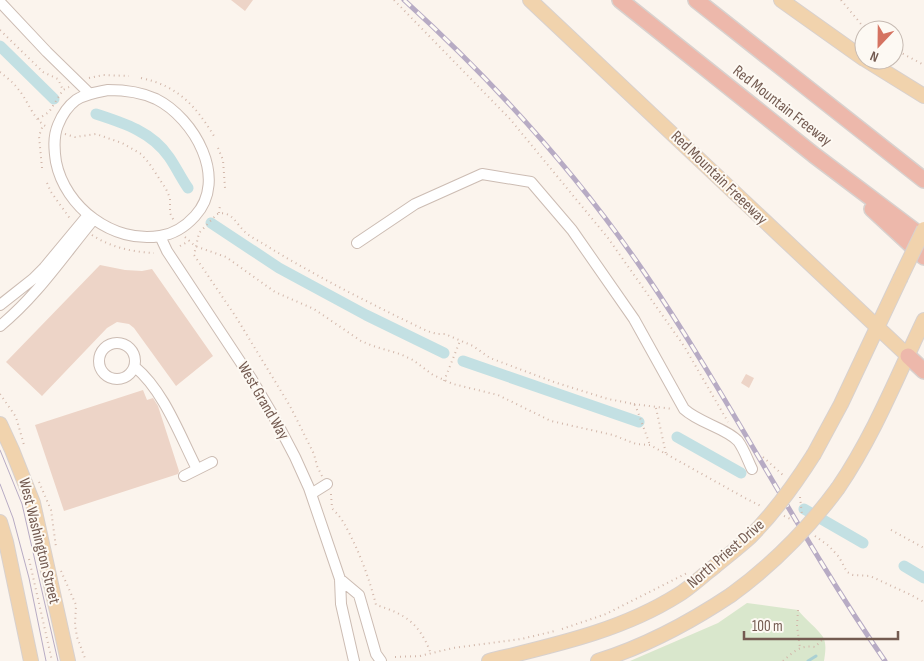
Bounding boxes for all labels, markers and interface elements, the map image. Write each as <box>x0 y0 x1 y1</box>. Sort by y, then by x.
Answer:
north arrow <box>854 20 904 70</box>
text: N <box>868 47 881 66</box>
street label: Red Mountain Freeway <box>729 62 835 150</box>
street label: Red Mountain Freeeway <box>667 127 771 229</box>
street label: West Grand Way <box>233 359 293 443</box>
street label: West Washington Street <box>14 476 64 606</box>
street label: North Priest Drive <box>684 515 768 593</box>
scale bar <box>744 608 898 640</box>
text: 100 m <box>752 617 783 636</box>

